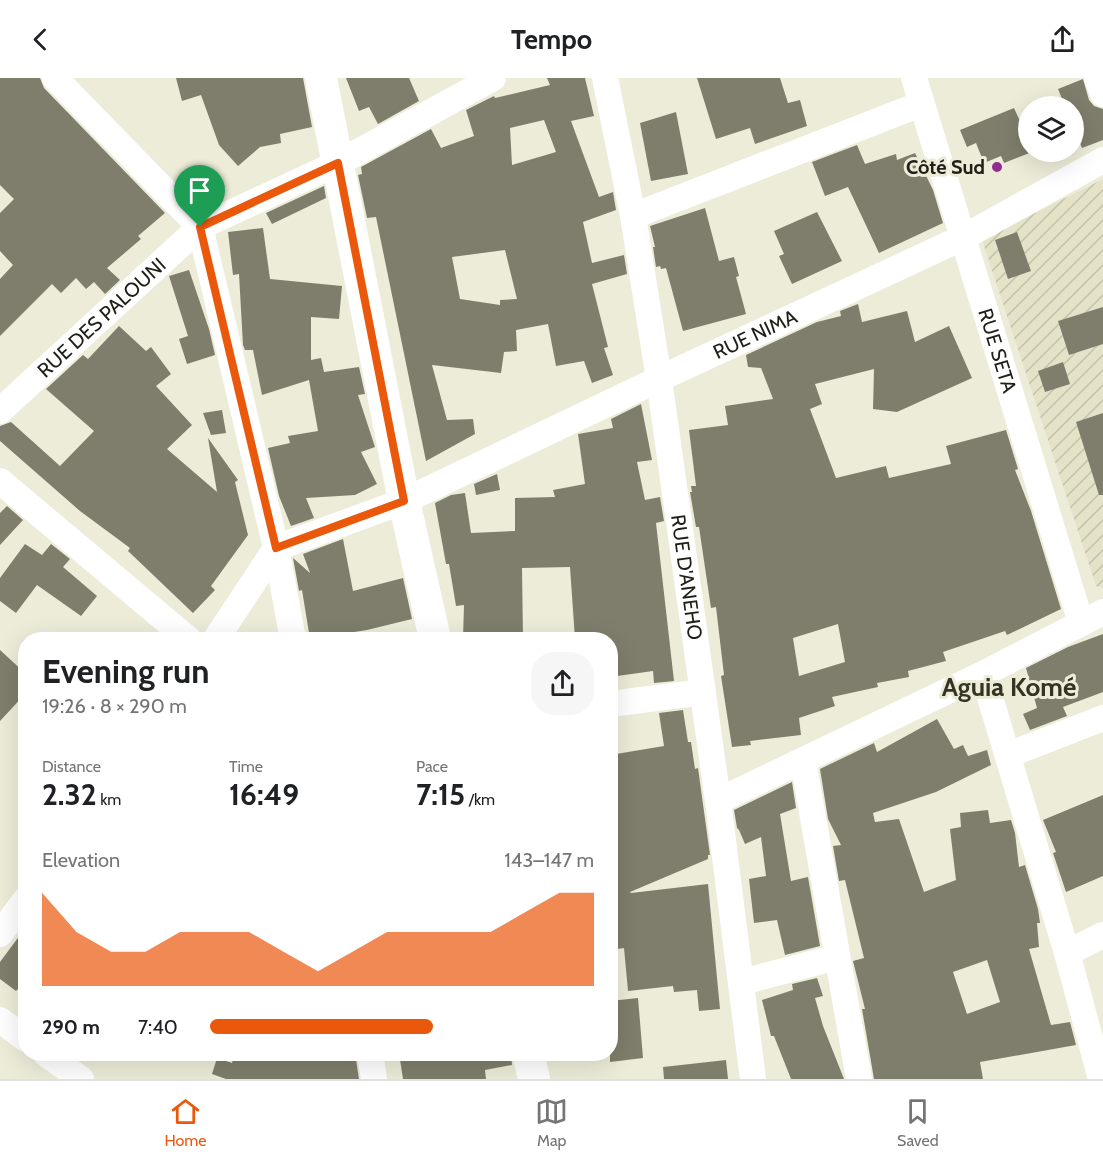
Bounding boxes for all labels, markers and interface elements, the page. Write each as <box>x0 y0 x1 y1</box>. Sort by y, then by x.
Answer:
icon: back <box>24 23 57 56</box>
text: Tempo <box>511 23 592 56</box>
icon: share <box>1046 23 1079 56</box>
map controls <box>1018 96 1084 162</box>
button: layers <box>1018 96 1084 162</box>
place label: Côté Sud <box>906 155 985 179</box>
marker: Côté Sud <box>990 160 1004 174</box>
pin <box>174 165 225 227</box>
icon: arrive <box>183 174 216 207</box>
street label: RUE DES PALOUNI <box>33 253 171 382</box>
street label: RUE NIMA <box>709 304 801 364</box>
street label: RUE SETA <box>973 305 1022 396</box>
street label: RUE D'ANEHO <box>666 513 707 641</box>
text: Evening run <box>42 651 209 691</box>
button: share <box>531 652 594 715</box>
district label: Aguia Komé <box>942 671 1076 703</box>
text: 19:26 · 8 × 290 m <box>42 694 187 718</box>
text: Distance <box>42 757 101 776</box>
text: Time <box>229 757 263 776</box>
text: Pace <box>416 757 448 776</box>
text: 2.32 <box>42 776 97 813</box>
text: 16:49 <box>229 776 299 813</box>
text: 7:15 <box>416 776 465 813</box>
text: km <box>97 790 121 809</box>
text: /km <box>465 790 495 809</box>
text: Elevation <box>42 848 120 872</box>
text: 143–147 m <box>504 848 594 872</box>
text: 290 m <box>42 1015 100 1039</box>
text: 7:40 <box>138 1015 178 1039</box>
tab: Home <box>164 1095 207 1150</box>
tab: Map <box>535 1095 568 1150</box>
tab: Saved <box>897 1095 939 1150</box>

